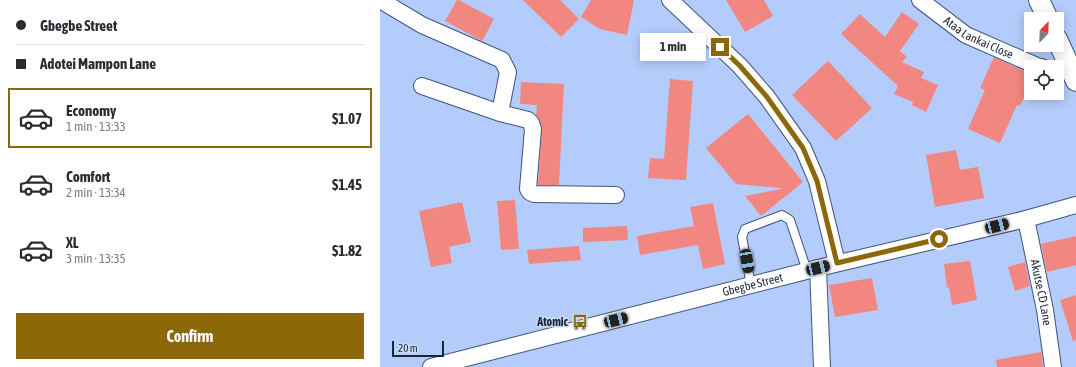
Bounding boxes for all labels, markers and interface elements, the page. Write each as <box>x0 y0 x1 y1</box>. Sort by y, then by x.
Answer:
north arrow <box>1024 12 1064 52</box>
map controls <box>1024 12 1064 100</box>
street label: Ataa Lankai Close <box>941 13 1015 62</box>
text: Gbegbe Street <box>40 17 117 34</box>
callout: 1 min <box>640 33 706 61</box>
route end <box>711 38 729 56</box>
text: 1 min <box>660 39 686 54</box>
text: Adotei Mampon Lane <box>40 55 156 72</box>
button: locate <box>1024 60 1064 100</box>
icon: car <box>18 100 54 136</box>
text: Economy <box>66 102 116 119</box>
text: $1.07 <box>332 110 362 127</box>
text: 1 min · 13:33 <box>66 119 126 134</box>
icon: car <box>18 166 54 202</box>
text: Comfort <box>66 168 110 185</box>
text: $1.45 <box>332 176 362 193</box>
text: 2 min · 13:34 <box>66 185 126 200</box>
car <box>984 217 1010 235</box>
route start <box>930 230 948 248</box>
icon: car <box>18 232 54 268</box>
text: XL <box>66 234 79 251</box>
text: $1.82 <box>332 242 362 259</box>
car <box>739 248 755 274</box>
text: 3 min · 13:35 <box>66 251 126 266</box>
street label: Akutse CD Lane <box>1028 258 1054 326</box>
car <box>805 259 831 277</box>
street label: Gbegbe Street <box>721 270 785 299</box>
car <box>603 311 629 329</box>
button: Confirm <box>16 313 364 359</box>
bus stop icon: Atomic <box>571 313 589 331</box>
place label: Atomic <box>536 315 569 329</box>
scale bar <box>392 339 444 358</box>
text: 20 m <box>398 342 418 354</box>

